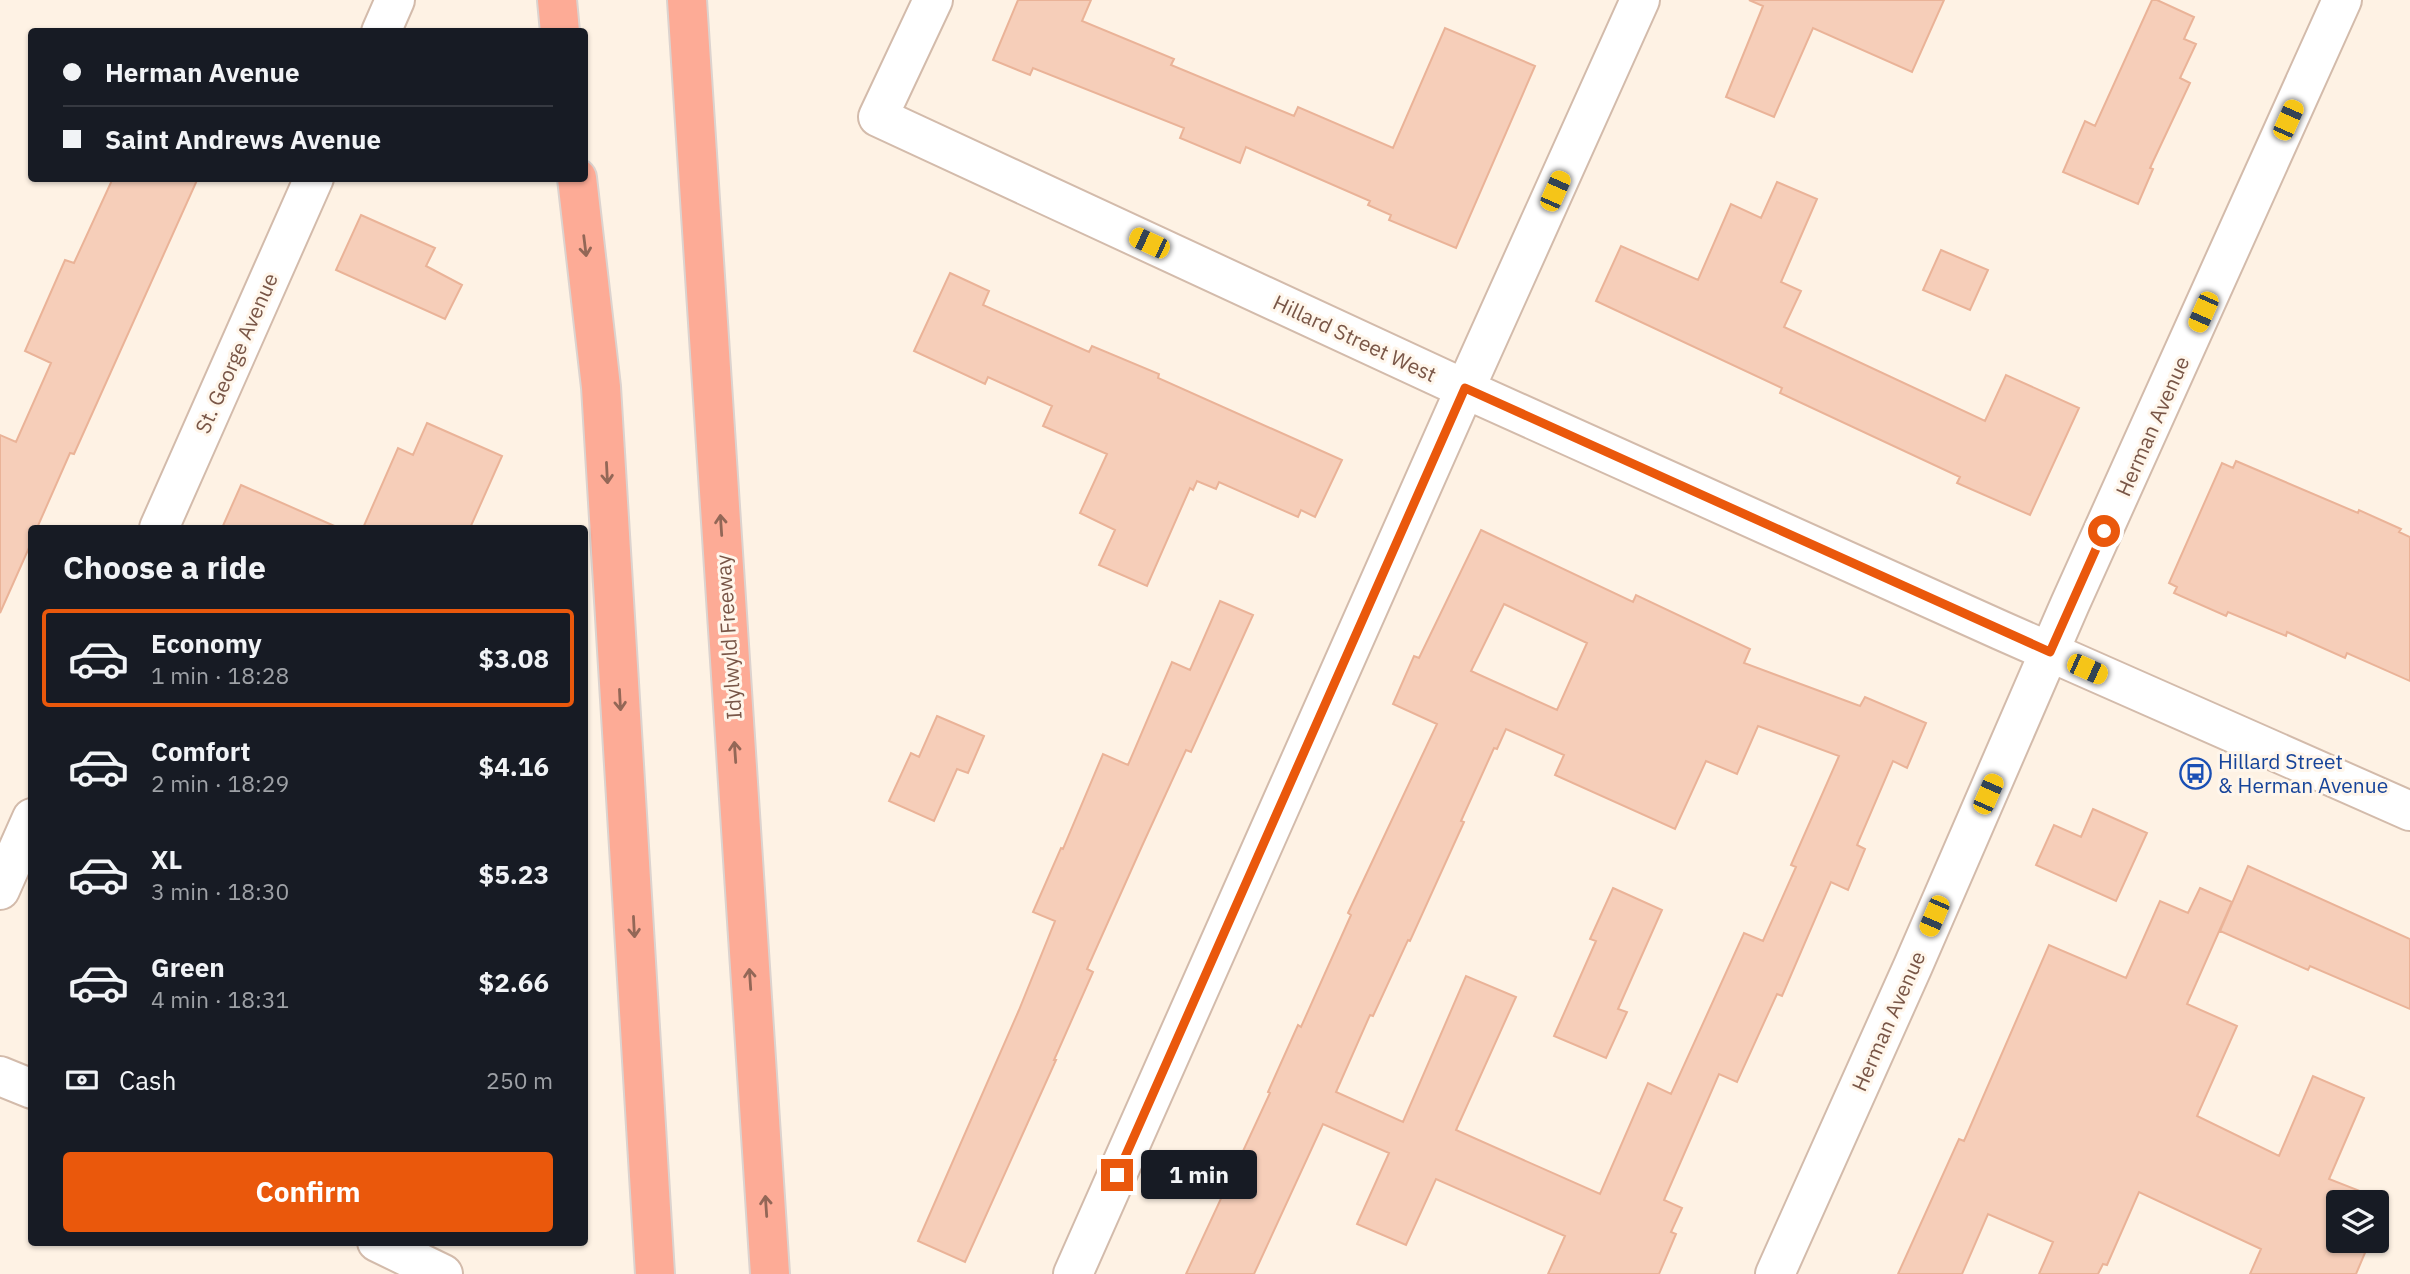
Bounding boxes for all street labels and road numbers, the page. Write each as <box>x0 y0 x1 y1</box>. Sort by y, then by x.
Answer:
street label: St. George Avenue <box>188 268 284 438</box>
street label: Hillard Street West <box>1269 288 1441 388</box>
street label: Herman Avenue <box>2109 351 2195 501</box>
street label: Idylwyld Freeway <box>708 553 748 720</box>
street label: Herman Avenue <box>1845 946 1931 1096</box>

